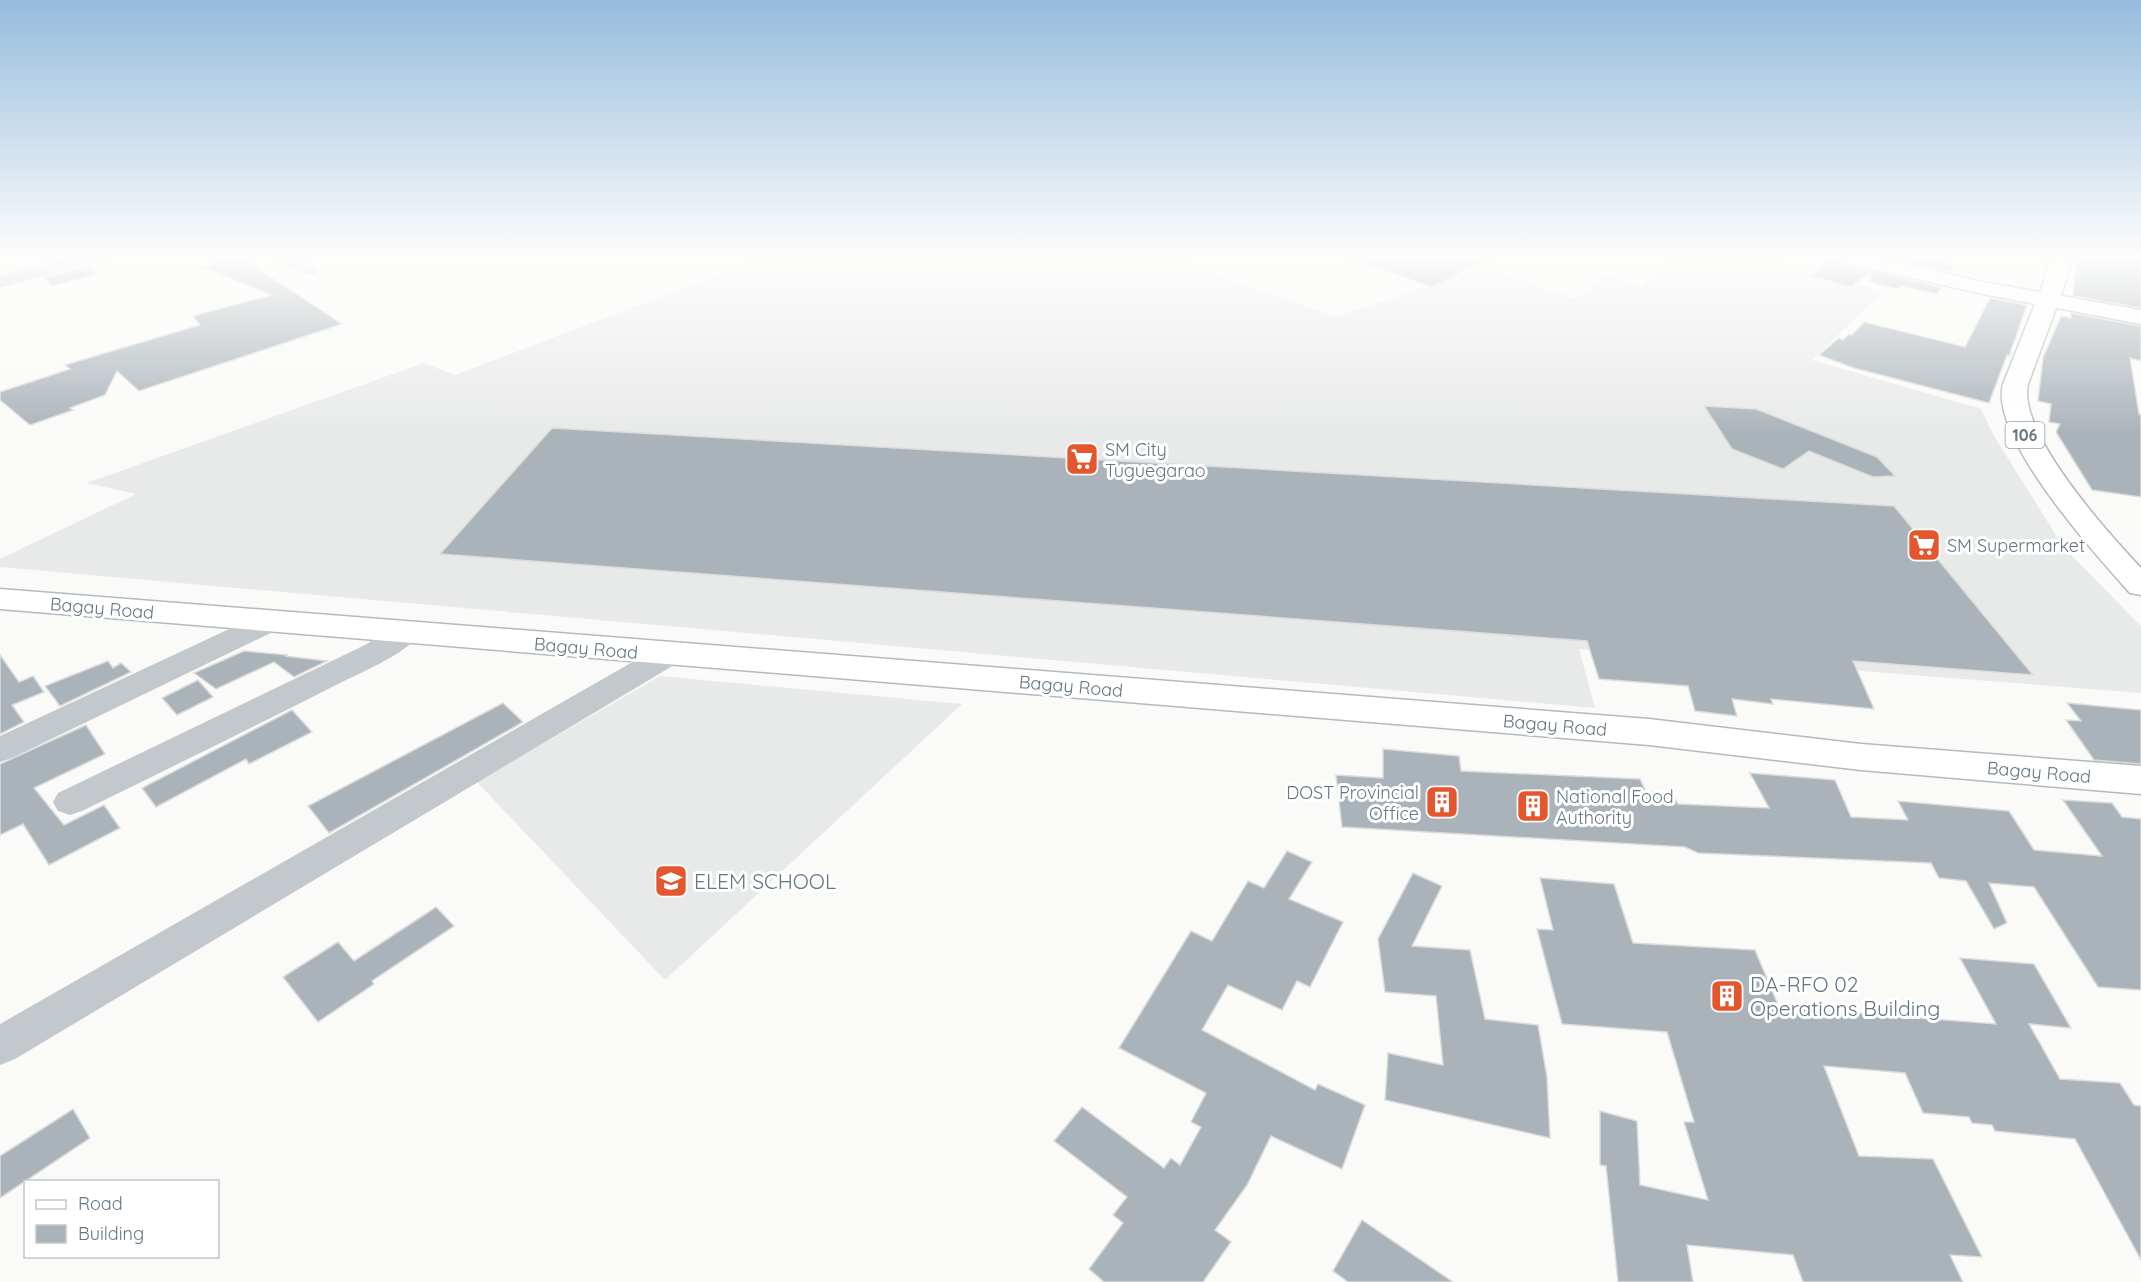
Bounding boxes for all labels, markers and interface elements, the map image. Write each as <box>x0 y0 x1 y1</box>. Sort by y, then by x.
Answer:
road number: 106 <box>2006 422 2044 448</box>
place label: SM City Tuguegarao <box>1105 438 1206 482</box>
supermarket icon: SM City Tuguegarao <box>1064 441 1100 477</box>
supermarket icon: SM Supermarket <box>1906 527 1942 563</box>
place label: SM Supermarket <box>1947 534 2085 557</box>
street label: Bagay Road <box>49 592 155 624</box>
street label: Bagay Road <box>533 632 639 664</box>
street label: Bagay Road <box>1018 670 1124 702</box>
street label: Bagay Road <box>1502 709 1608 741</box>
street label: Bagay Road <box>1986 756 2092 788</box>
place label: DOST Provincial Office <box>1286 781 1419 825</box>
building icon: DOST Provincial Office <box>1424 784 1460 820</box>
place label: National Food Authority <box>1556 785 1674 829</box>
building icon: National Food Authority <box>1515 788 1551 824</box>
school or university icon: ELEM SCHOOL <box>653 863 689 899</box>
place label: ELEM SCHOOL <box>694 868 836 894</box>
place label: DA-RFO 02 Operations Building <box>1750 971 1940 1021</box>
building icon: DA-RFO 02 Operations Building <box>1709 978 1745 1014</box>
legend <box>24 1180 219 1258</box>
text: Road <box>78 1192 123 1215</box>
text: Building <box>78 1222 144 1245</box>

